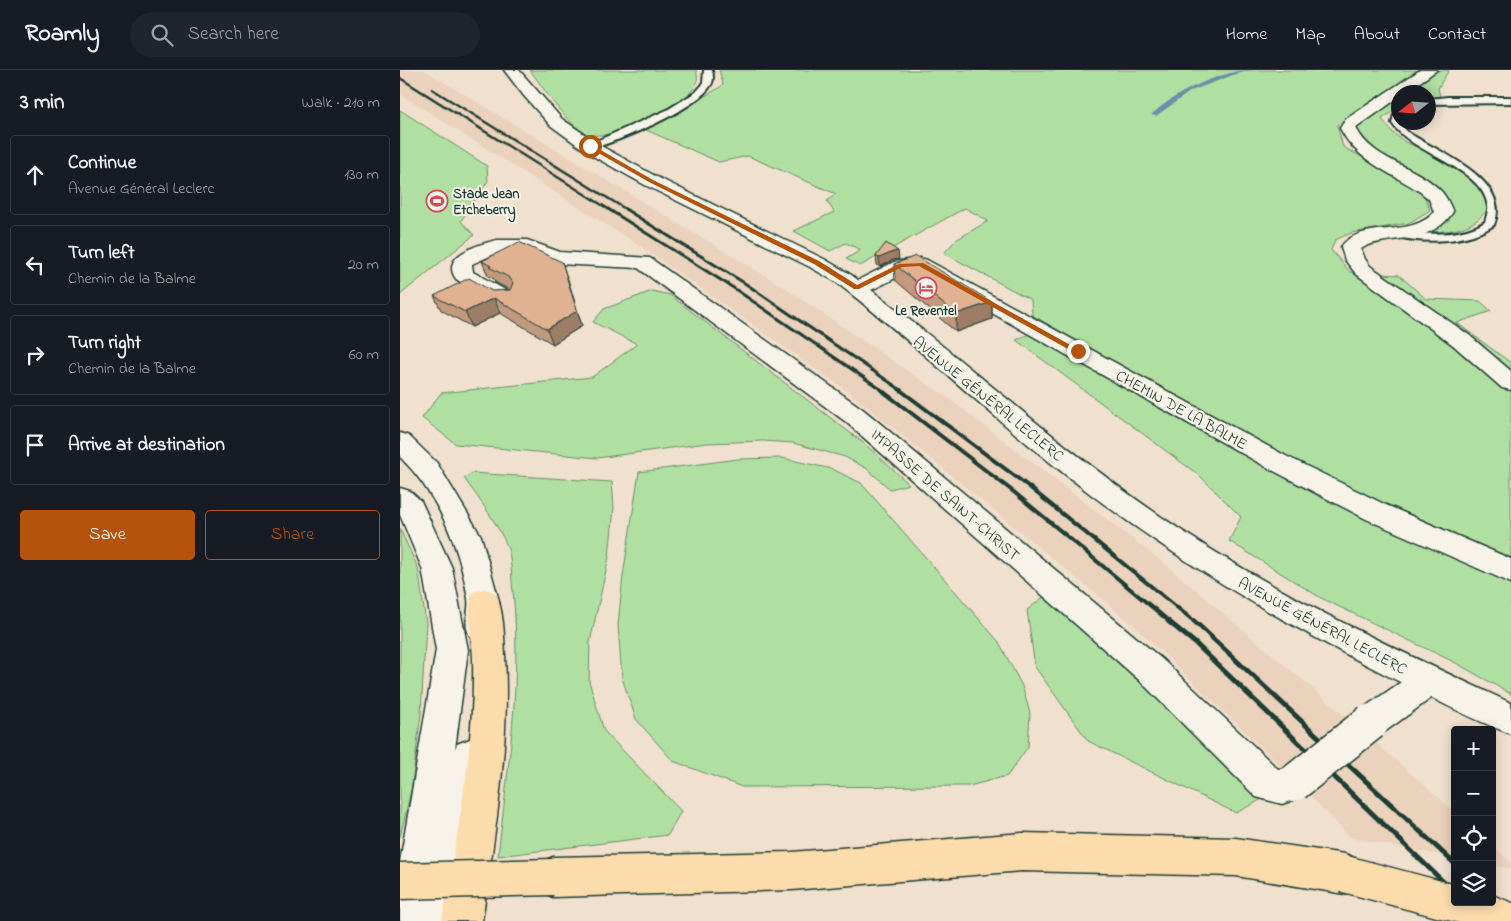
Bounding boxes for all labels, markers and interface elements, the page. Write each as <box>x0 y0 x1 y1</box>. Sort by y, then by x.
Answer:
search box <box>130 12 480 57</box>
text: Roamly <box>25 17 100 52</box>
icon: search <box>148 21 176 49</box>
text: Search here <box>188 21 279 48</box>
text: Home <box>1226 22 1267 48</box>
text: Map <box>1295 22 1326 48</box>
text: About <box>1354 22 1400 48</box>
text: Contact <box>1428 22 1486 48</box>
north arrow <box>1391 85 1436 130</box>
text: 3 min <box>20 88 64 118</box>
text: Walk · 210 m <box>301 91 380 115</box>
route start <box>579 135 602 158</box>
text: Continue <box>68 150 136 177</box>
icon: ahead <box>21 161 49 189</box>
text: 130 m <box>344 163 379 187</box>
text: Avenue Général Leclerc <box>68 177 215 201</box>
place label: Stade Jean Etcheberry <box>453 184 520 223</box>
sports icon: Stade Jean Etcheberry <box>425 189 449 213</box>
text: Turn left <box>68 240 135 267</box>
icon: left <box>21 251 49 279</box>
text: 20 m <box>348 253 379 277</box>
text: Chemin de la Balme <box>68 267 196 291</box>
hotel icon: Le Reventel <box>914 276 938 300</box>
place label: Le Reventel <box>895 301 957 322</box>
text: Turn right <box>68 330 141 357</box>
street label: AVENUE GÉNÉRAL LECLERC <box>907 331 1069 468</box>
route end <box>1067 340 1090 363</box>
icon: right <box>21 341 49 369</box>
text: 60 m <box>349 343 379 367</box>
text: Chemin de la Balme <box>68 357 196 381</box>
street label: CHEMIN DE LA BALME <box>1111 365 1251 457</box>
street label: IMPASSE DE SAINT-CHRIST <box>865 424 1025 567</box>
icon: arrive <box>21 431 49 459</box>
text: Arrive at destination <box>68 432 225 459</box>
button: Save <box>20 510 195 560</box>
button: Share <box>205 510 380 560</box>
street label: AVENUE GÉNÉRAL LECLERC <box>1233 572 1411 682</box>
map controls <box>1451 726 1496 906</box>
button: + <box>1451 726 1496 771</box>
button: − <box>1451 771 1496 816</box>
button: locate <box>1451 816 1496 861</box>
button: layers <box>1451 861 1496 906</box>

